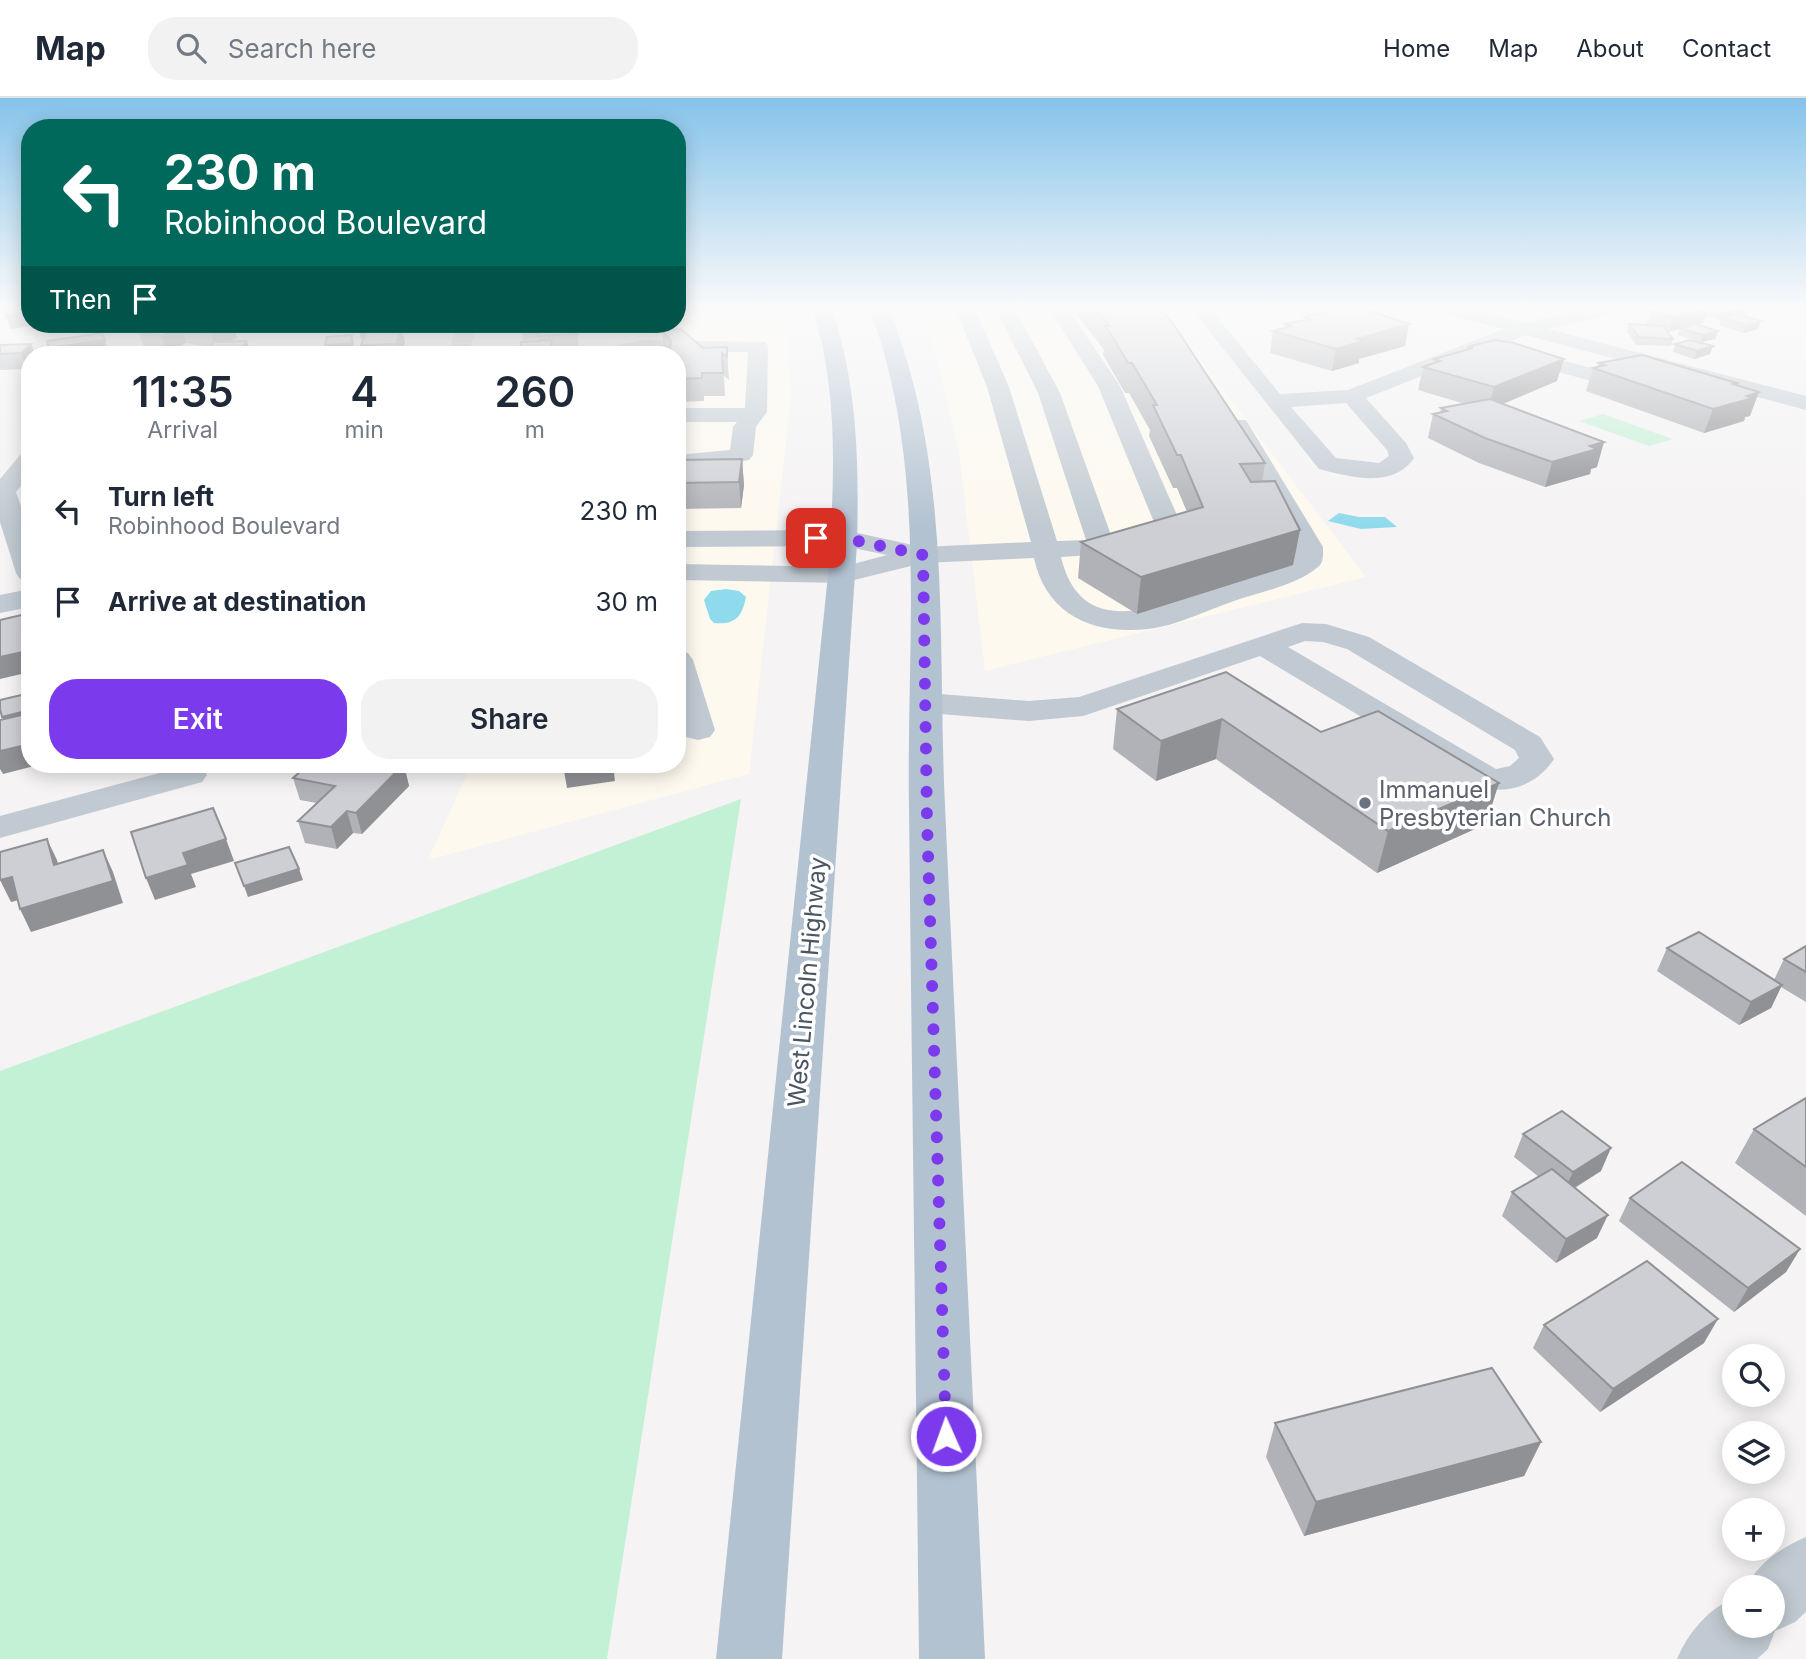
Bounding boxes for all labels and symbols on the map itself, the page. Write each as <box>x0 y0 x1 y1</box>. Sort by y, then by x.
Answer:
pin <box>786 508 846 568</box>
place label: Immanuel Presbyterian Church <box>1379 775 1611 832</box>
marker: Immanuel Presbyterian Church <box>1357 795 1373 811</box>
street label: West Lincoln Highway <box>782 856 832 1108</box>
position arrow <box>909 1399 983 1473</box>

